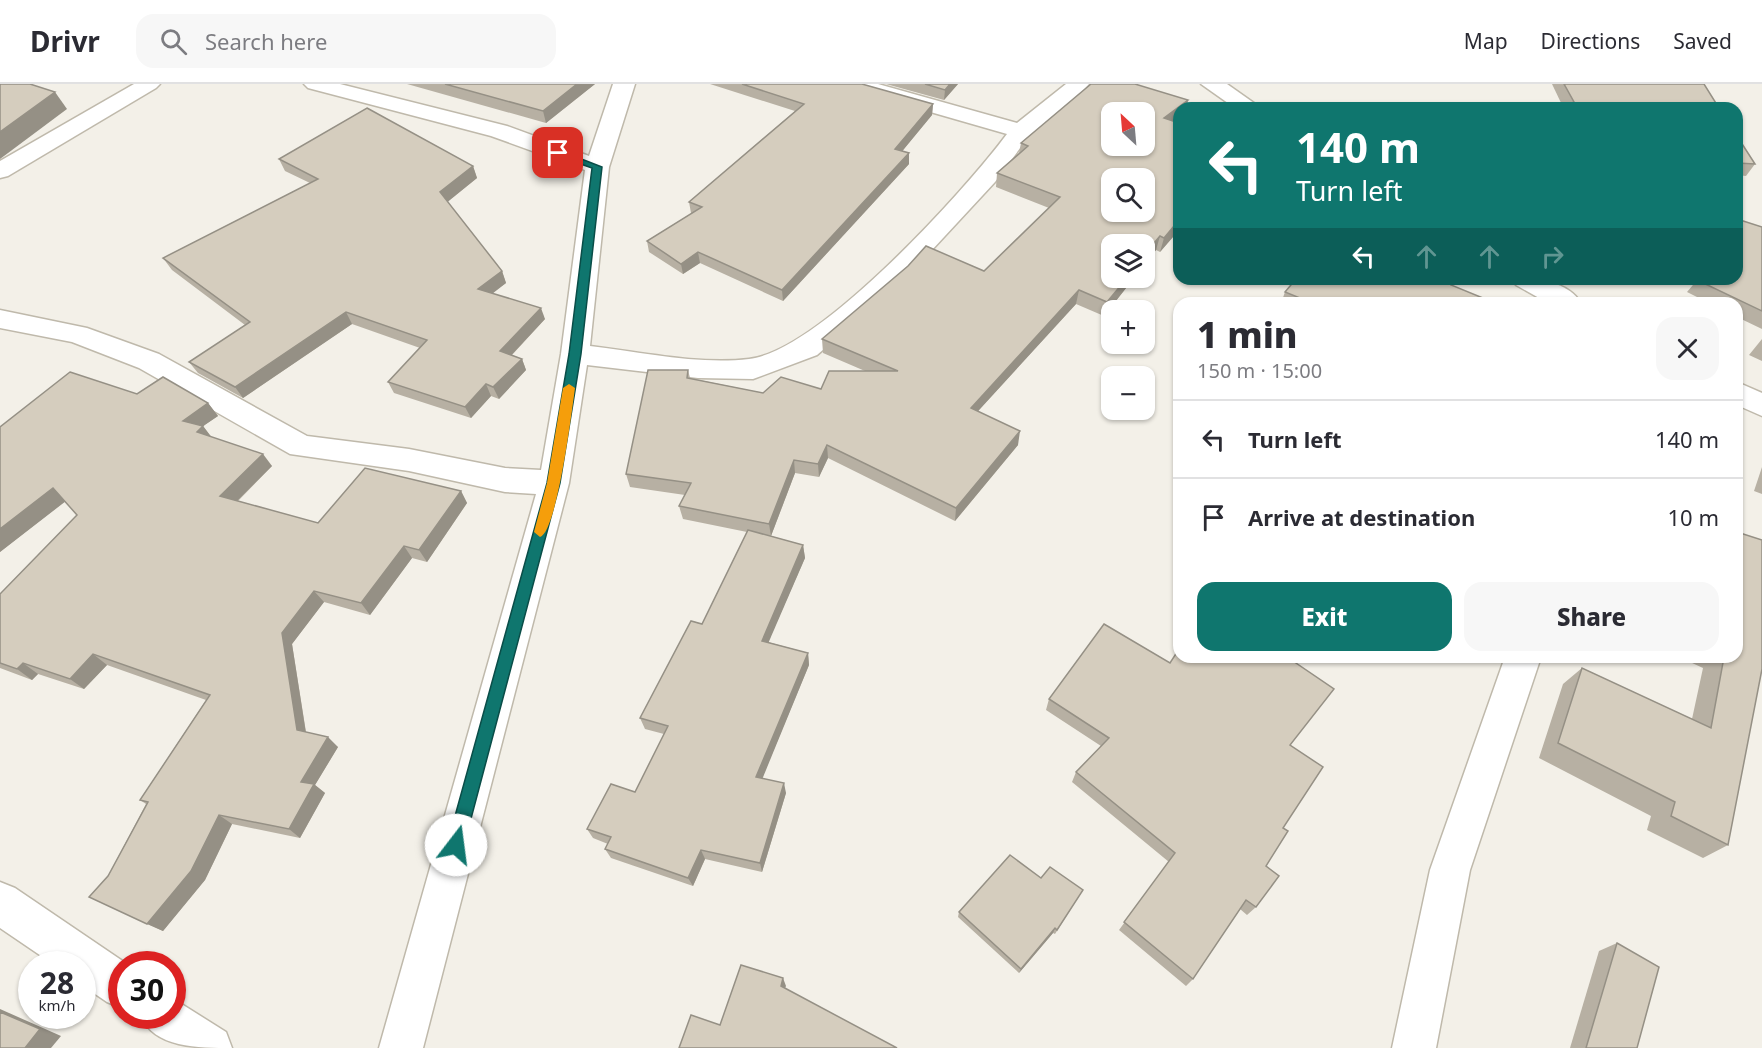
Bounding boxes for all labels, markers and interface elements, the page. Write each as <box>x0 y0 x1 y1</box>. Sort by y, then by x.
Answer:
search box <box>136 14 556 68</box>
text: Drivr <box>30 22 100 60</box>
icon: search <box>157 25 190 58</box>
text: Search here <box>205 26 327 56</box>
text: Map <box>1464 27 1508 55</box>
text: Directions <box>1541 27 1640 55</box>
text: Saved <box>1673 27 1732 55</box>
north arrow <box>1101 102 1155 156</box>
map controls <box>1101 102 1155 420</box>
text: 140 m <box>1296 118 1420 175</box>
icon: left <box>1197 126 1275 204</box>
pin <box>532 127 583 178</box>
icon: arrive <box>541 136 574 169</box>
button: search <box>1101 168 1155 222</box>
text: Turn left <box>1296 172 1402 209</box>
button: layers <box>1101 234 1155 288</box>
icon: left <box>1347 240 1380 273</box>
icon: ahead <box>1410 240 1443 273</box>
icon: ahead <box>1473 240 1506 273</box>
icon: right <box>1536 240 1569 273</box>
button: + <box>1101 300 1155 354</box>
text: 1 min <box>1197 310 1298 359</box>
button: close <box>1656 317 1719 380</box>
text: 150 m · 15:00 <box>1197 357 1322 384</box>
button: − <box>1101 366 1155 420</box>
icon: left <box>1197 423 1230 456</box>
text: Turn left <box>1248 424 1342 454</box>
text: 140 m <box>1655 424 1719 454</box>
icon: arrive <box>1197 501 1230 534</box>
text: Arrive at destination <box>1248 502 1475 532</box>
text: 10 m <box>1668 502 1719 532</box>
button: Exit <box>1197 582 1452 651</box>
button: Share <box>1464 582 1719 651</box>
position arrow <box>424 813 488 877</box>
speed limit sign: 30 <box>108 951 186 1029</box>
text: 28 <box>40 962 74 1003</box>
text: km/h <box>39 995 75 1015</box>

